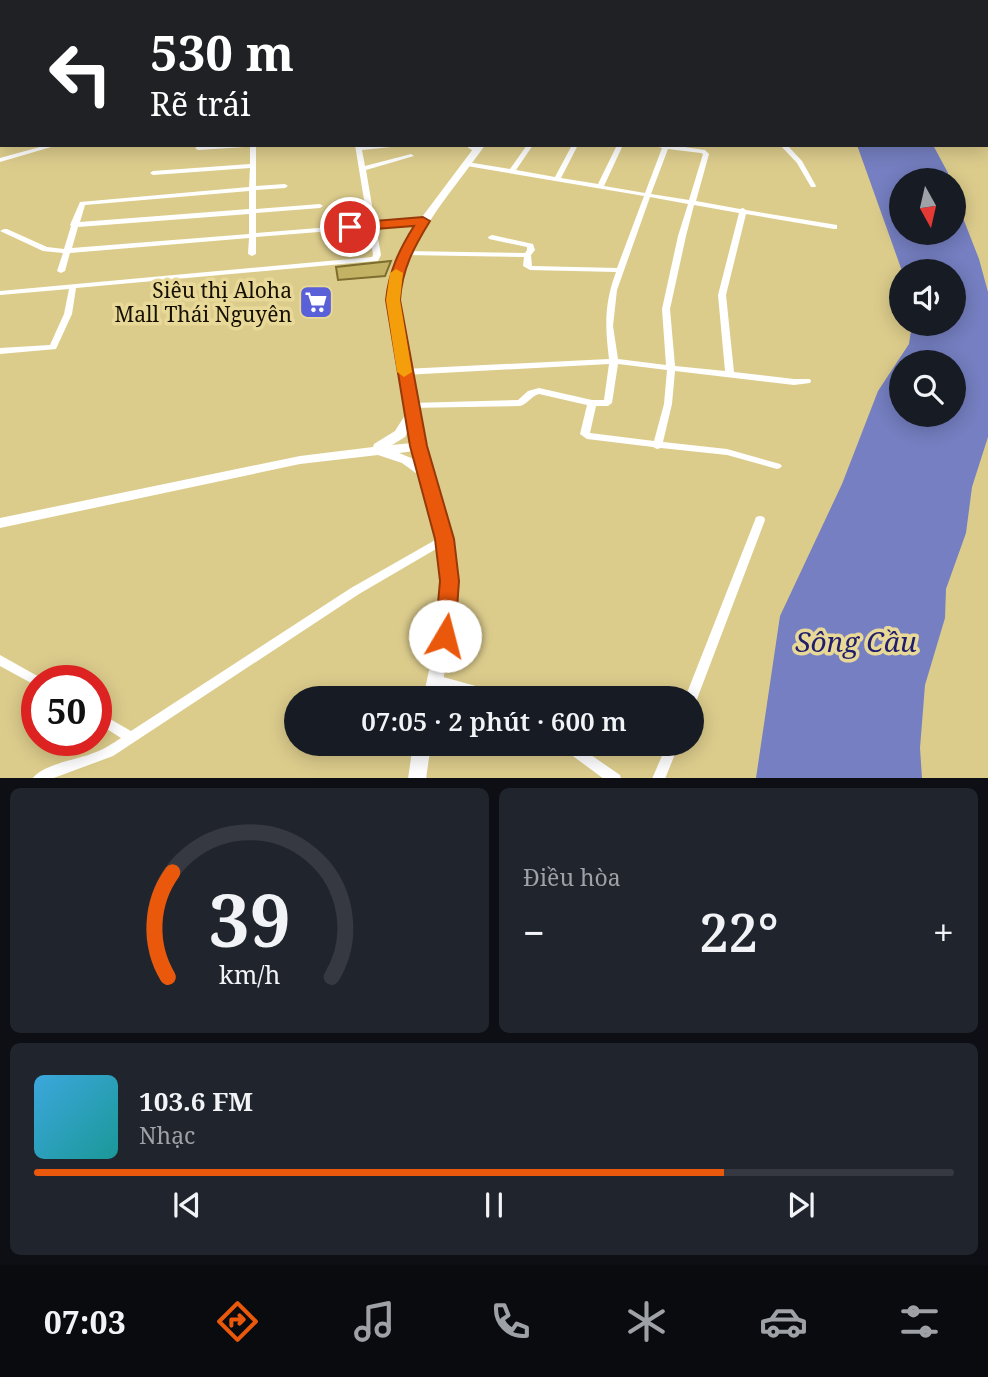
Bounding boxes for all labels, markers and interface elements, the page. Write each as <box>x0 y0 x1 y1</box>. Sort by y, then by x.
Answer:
text: 530 m <box>150 19 294 85</box>
icon: left <box>35 28 126 119</box>
text: Rẽ trái <box>150 82 250 125</box>
north arrow <box>889 168 966 245</box>
map controls <box>889 168 966 427</box>
pin <box>320 197 380 257</box>
icon: arrive <box>331 208 369 246</box>
button: sound <box>889 259 966 336</box>
place label: Siêu thị Aloha Mall Thái Nguyên <box>114 276 292 328</box>
supermarket icon: Siêu thị Aloha Mall Thái Nguyên <box>297 283 335 321</box>
button: search <box>889 350 966 427</box>
position arrow <box>408 599 482 673</box>
water label: Sông Cầu <box>795 622 917 660</box>
speed limit sign: 50 <box>21 665 112 756</box>
text: 07:05 · 2 phút · 600 m <box>361 703 627 739</box>
text: Điều hòa <box>523 861 621 893</box>
text: 39 <box>208 869 291 968</box>
text: 22° <box>699 896 779 967</box>
text: − <box>523 906 545 958</box>
text: + <box>933 906 954 958</box>
text: km/h <box>219 956 280 990</box>
text: 103.6 FM <box>139 1083 253 1119</box>
text: Nhạc <box>139 1119 195 1151</box>
icon: previous <box>168 1186 206 1224</box>
icon: pause <box>475 1186 513 1224</box>
icon: next <box>782 1186 820 1224</box>
icon: directions <box>213 1297 262 1346</box>
icon: music <box>350 1297 399 1346</box>
icon: phone <box>486 1297 535 1346</box>
icon: climate <box>622 1297 671 1346</box>
icon: car <box>759 1297 808 1346</box>
icon: filters <box>895 1297 944 1346</box>
text: 07:03 <box>44 1300 126 1343</box>

